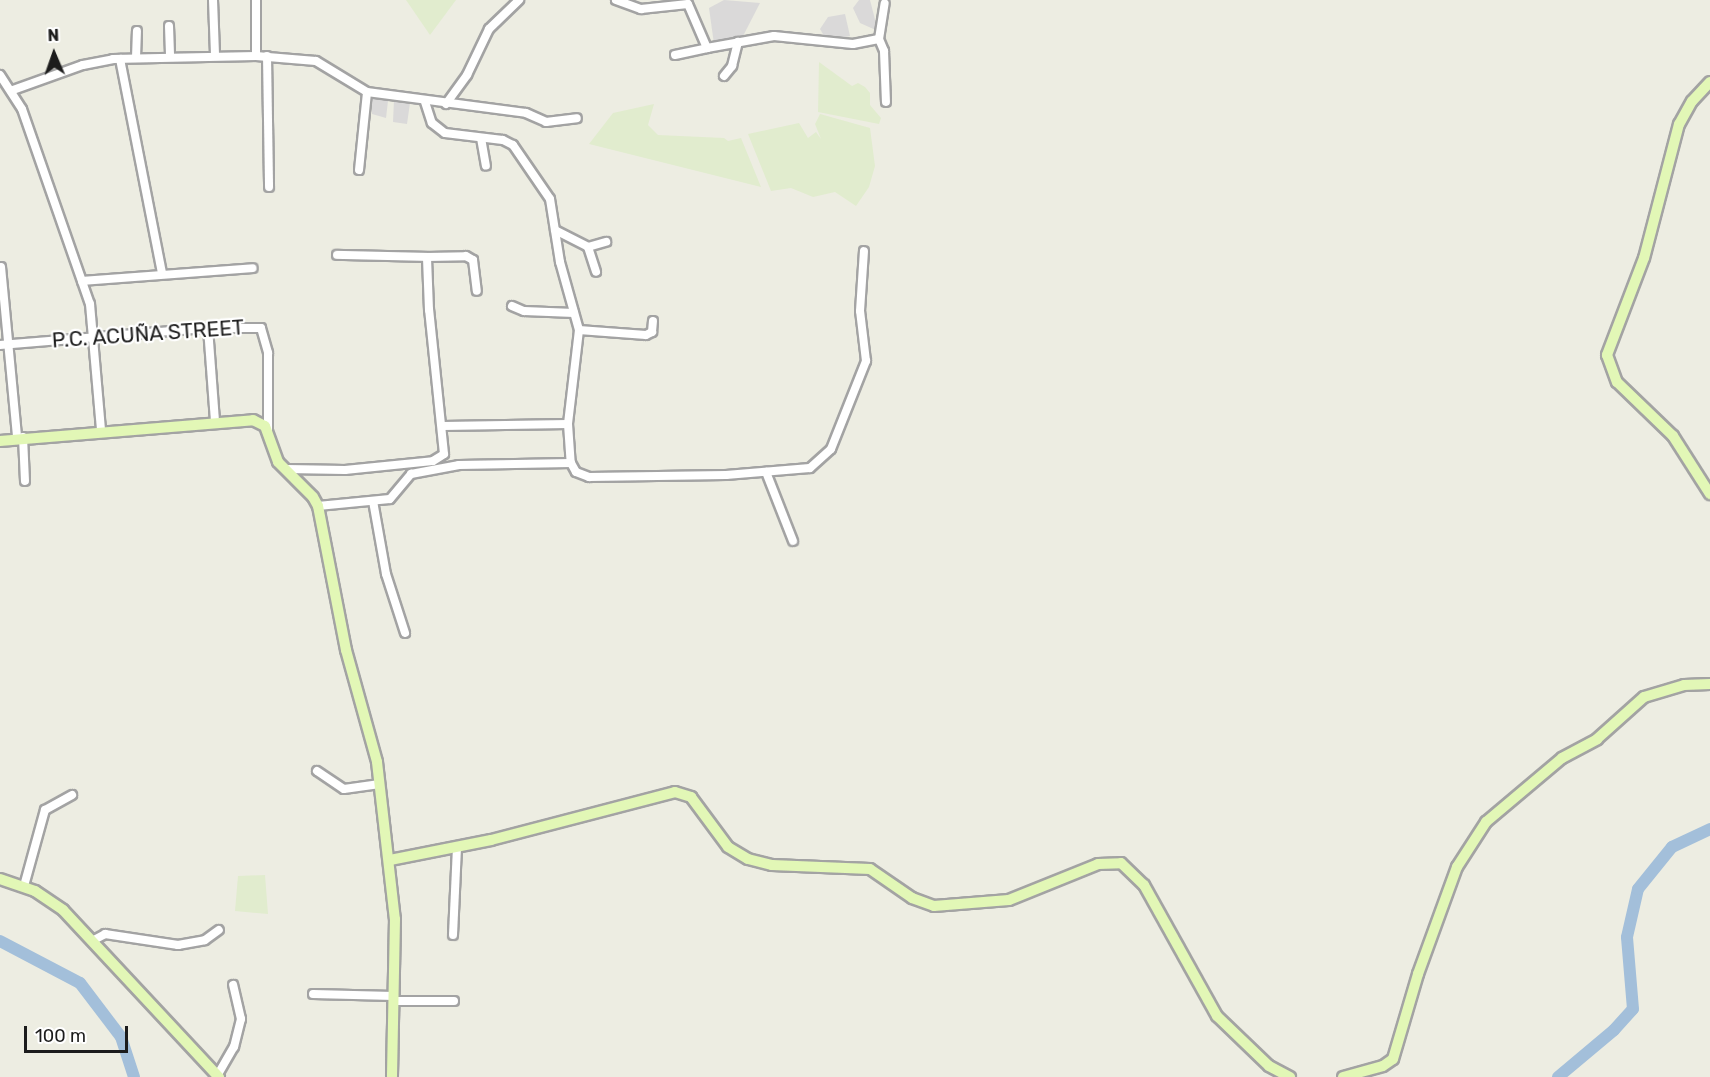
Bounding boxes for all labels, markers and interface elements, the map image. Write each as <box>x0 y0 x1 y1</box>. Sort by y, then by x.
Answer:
north arrow <box>24 24 84 84</box>
text: N <box>47 26 59 45</box>
street label: P.C. ACUÑA STREET <box>50 315 246 353</box>
scale bar <box>27 1014 130 1052</box>
text: 100 m <box>35 1025 86 1047</box>

